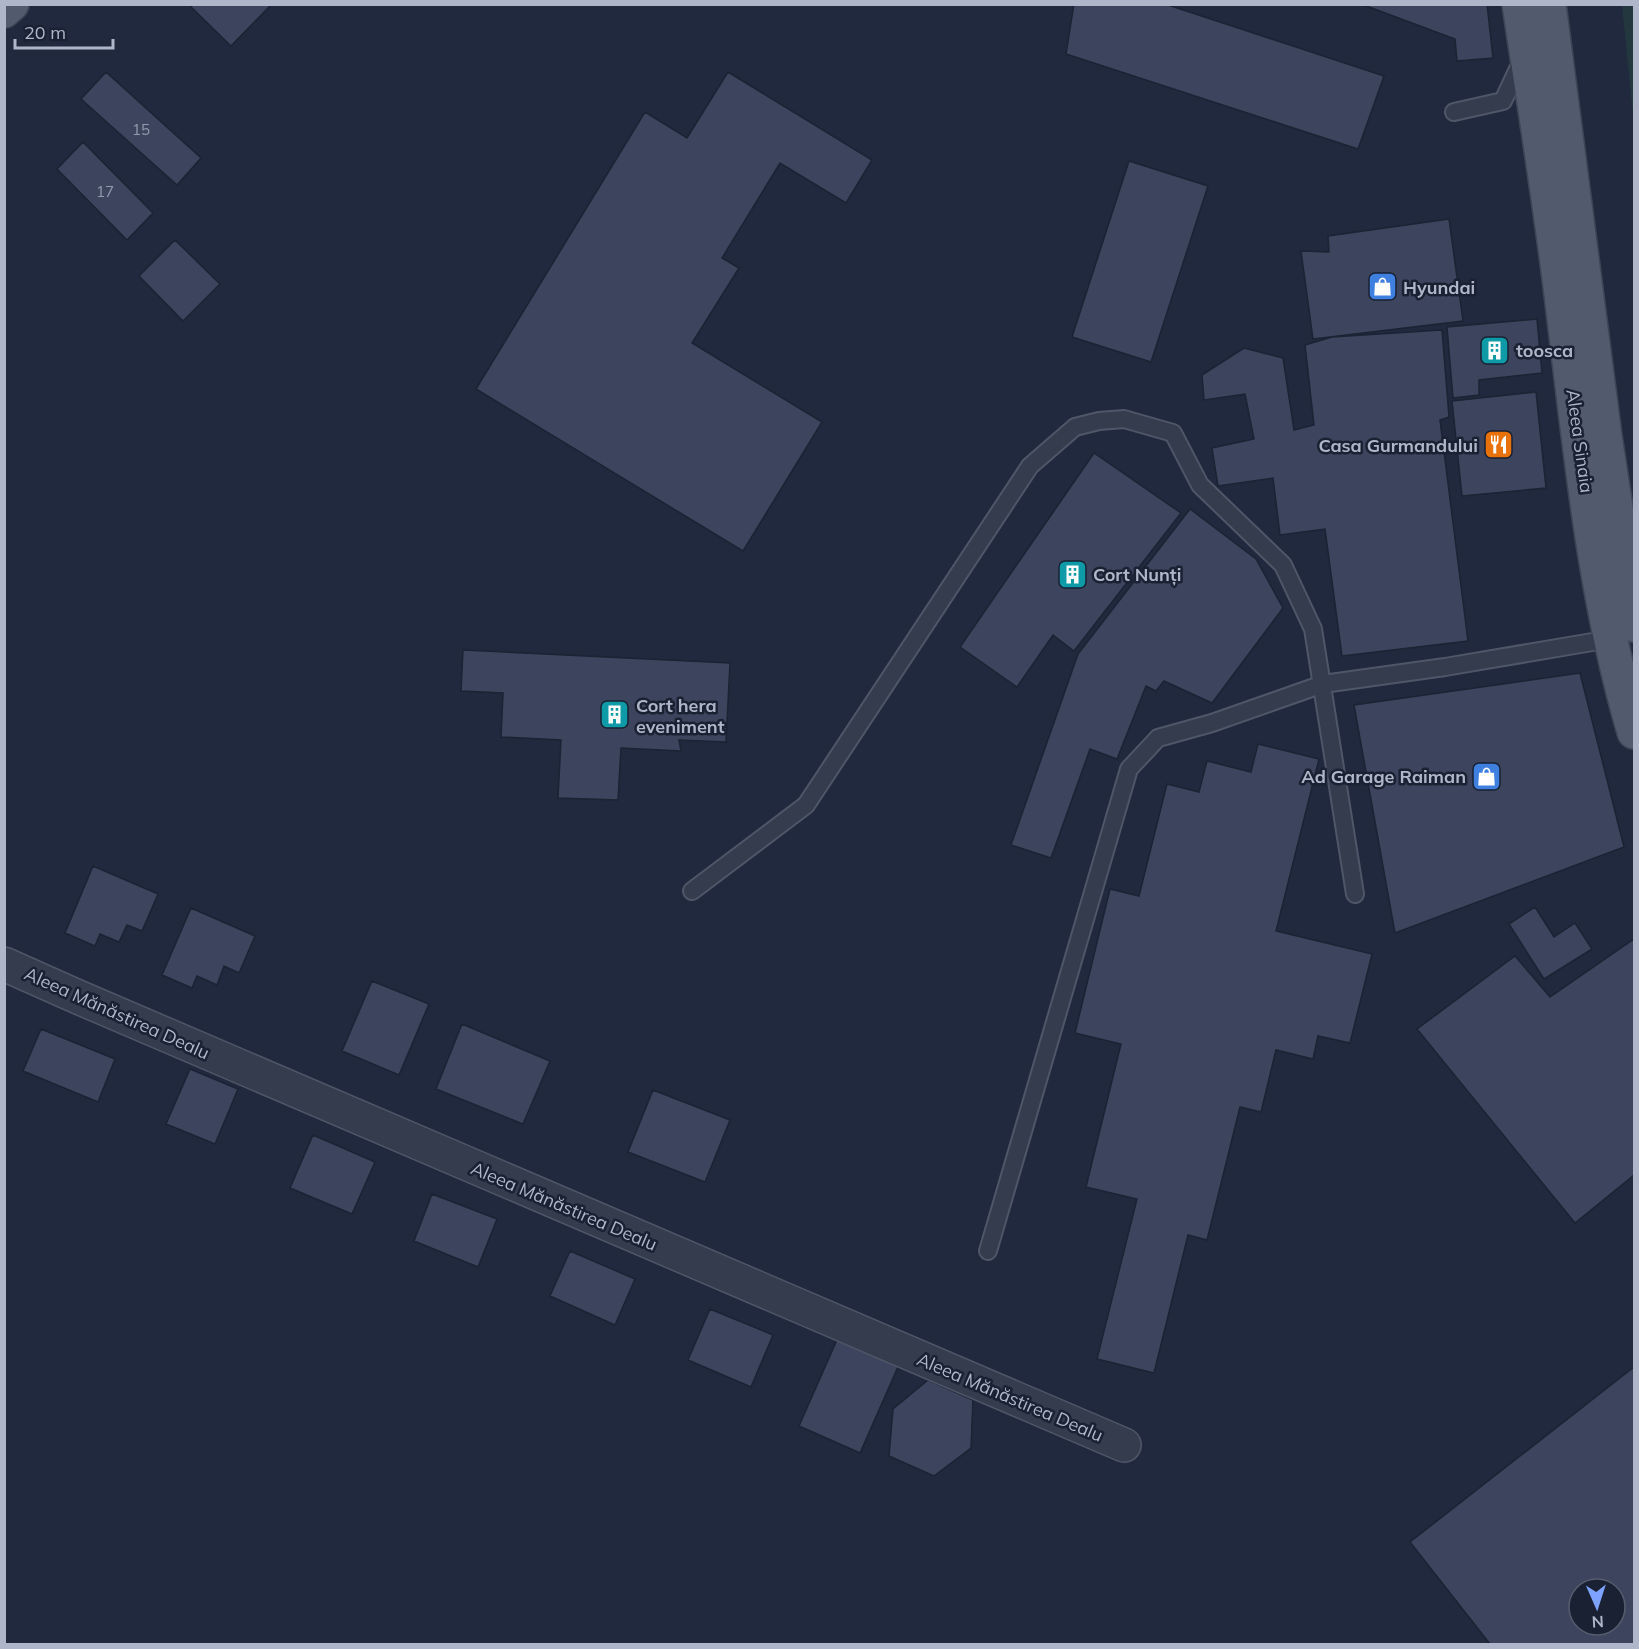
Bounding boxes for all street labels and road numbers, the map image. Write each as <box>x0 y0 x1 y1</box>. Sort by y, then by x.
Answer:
street label: Aleea Sinaia <box>1561 388 1599 494</box>
street label: Aleea Mănăstirea Dealu <box>21 962 213 1064</box>
street label: Aleea Mănăstirea Dealu <box>467 1156 661 1256</box>
street label: Aleea Mănăstirea Dealu <box>913 1347 1107 1447</box>

